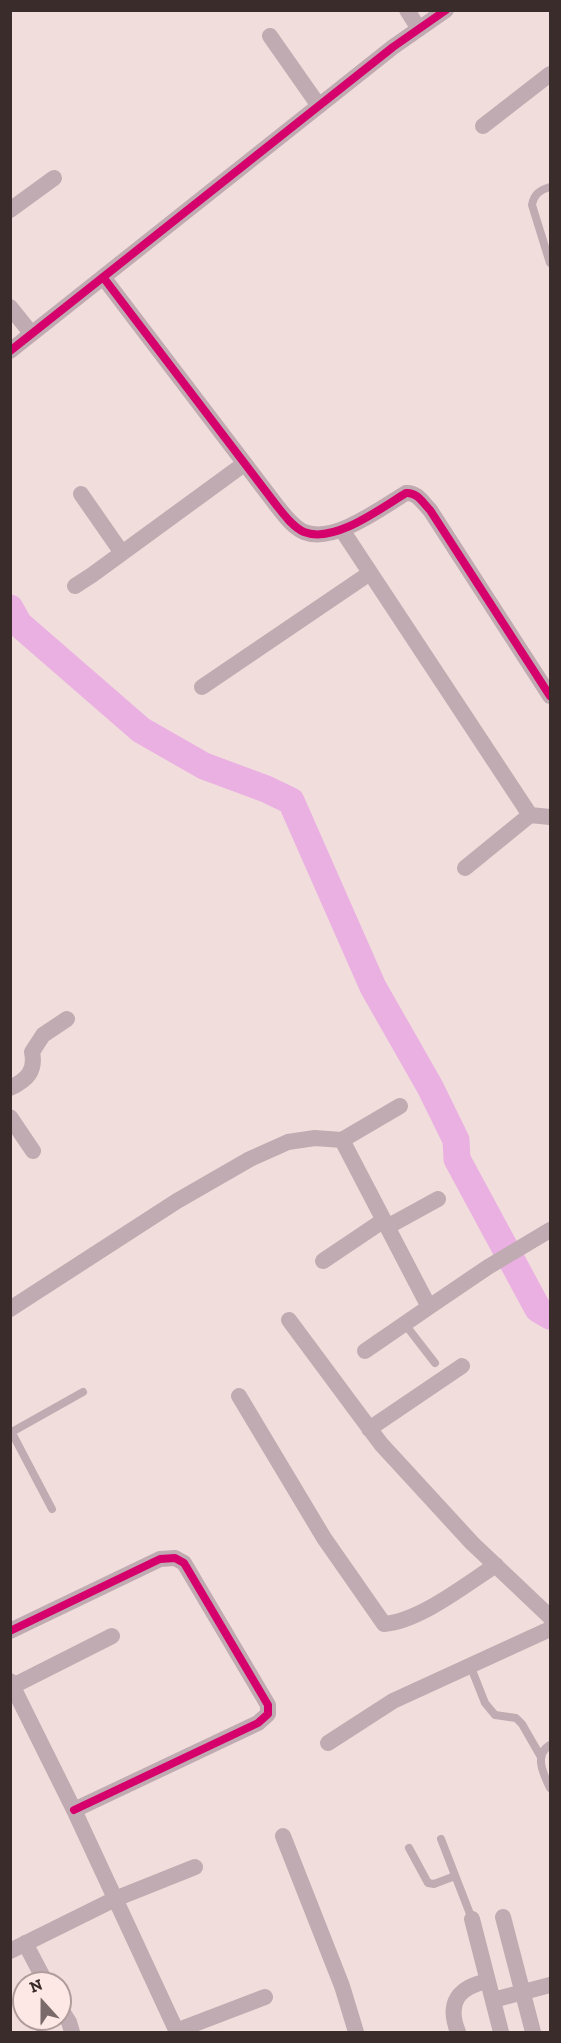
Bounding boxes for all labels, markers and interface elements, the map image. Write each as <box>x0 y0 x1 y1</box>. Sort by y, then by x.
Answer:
north arrow <box>12 1971 72 2031</box>
text: N <box>27 1975 45 1997</box>

